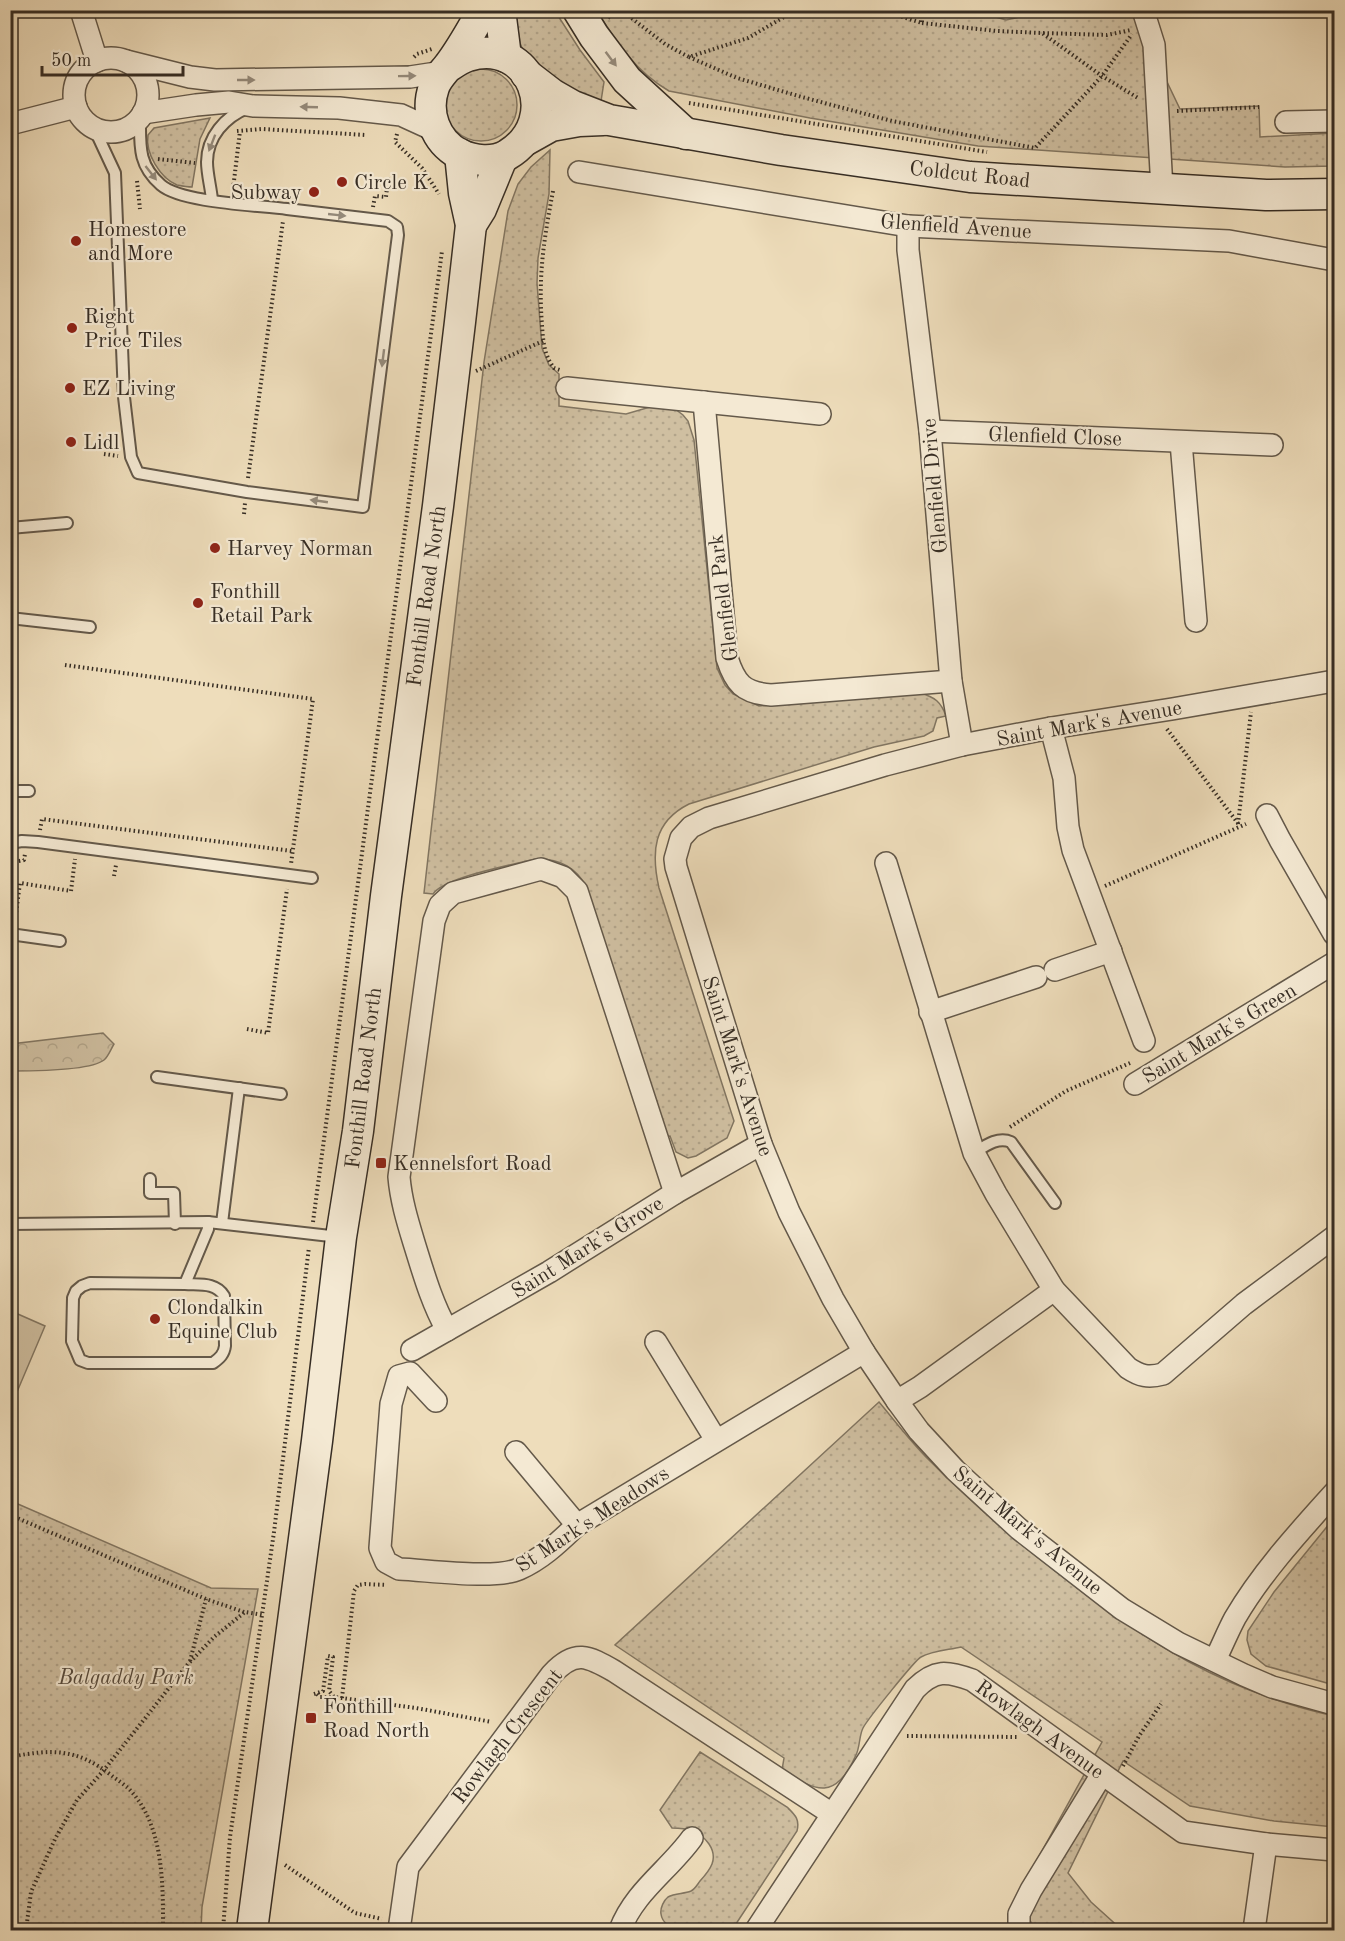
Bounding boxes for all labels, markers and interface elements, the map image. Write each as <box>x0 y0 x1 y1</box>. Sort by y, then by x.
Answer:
scale bar <box>42 39 183 77</box>
one-way arrow <box>605 51 617 67</box>
text: 50 m <box>51 52 91 70</box>
one-way arrow <box>397 72 416 81</box>
one-way arrow <box>236 75 255 85</box>
one-way arrow <box>300 102 319 111</box>
one-way arrow <box>207 135 217 153</box>
street label: Coldcut Road <box>908 159 1031 192</box>
one-way arrow <box>145 166 157 181</box>
place label: Circle K <box>354 173 429 194</box>
marker: Circle K <box>335 175 349 189</box>
place label: Subway <box>231 183 302 204</box>
marker: Subway <box>307 185 321 199</box>
one-way arrow <box>327 210 346 220</box>
street label: Glenfield Avenue <box>879 212 1032 243</box>
place label: Homestore and More <box>88 220 186 265</box>
marker: Homestore and More <box>69 234 83 248</box>
place label: Right Price Tiles <box>84 307 182 352</box>
marker: Right Price Tiles <box>65 321 79 335</box>
one-way arrow <box>379 349 388 368</box>
place label: EZ Living <box>82 379 176 400</box>
marker: EZ Living <box>63 381 77 395</box>
street label: Glenfield Drive <box>919 417 952 554</box>
street label: Glenfield Close <box>988 425 1122 450</box>
place label: Lidl <box>83 433 120 454</box>
marker: Lidl <box>64 435 78 449</box>
one-way arrow <box>309 497 328 506</box>
street label: Fonthill Road North <box>404 504 451 688</box>
street label: Glenfield Park <box>706 533 743 663</box>
place label: Harvey Norman <box>227 539 373 560</box>
marker: Harvey Norman <box>208 541 222 555</box>
place label: Fonthill Retail Park <box>210 582 313 627</box>
marker: Fonthill Retail Park <box>191 596 205 610</box>
street label: Saint Mark's Avenue <box>995 698 1184 751</box>
street label: Saint Mark's Avenue <box>698 974 776 1159</box>
street label: Saint Mark's Green <box>1139 980 1300 1088</box>
street label: Fonthill Road North <box>343 986 386 1170</box>
place label: Kennelsfort Road <box>393 1154 552 1175</box>
marker: Kennelsfort Road <box>374 1156 388 1170</box>
street label: Saint Mark's Grove <box>508 1193 667 1303</box>
place label: Clondalkin Equine Club <box>167 1298 278 1343</box>
marker: Clondalkin Equine Club <box>148 1312 162 1326</box>
street label: St Mark's Meadows <box>513 1463 673 1578</box>
street label: Saint Mark's Avenue <box>948 1463 1106 1600</box>
street label: Rowlagh Crescent <box>449 1665 567 1808</box>
park label: Balgaddy Park <box>57 1668 194 1689</box>
street label: Rowlagh Avenue <box>971 1677 1107 1784</box>
place label: Fonthill Road North <box>323 1697 430 1742</box>
marker: Fonthill Road North <box>304 1711 318 1725</box>

